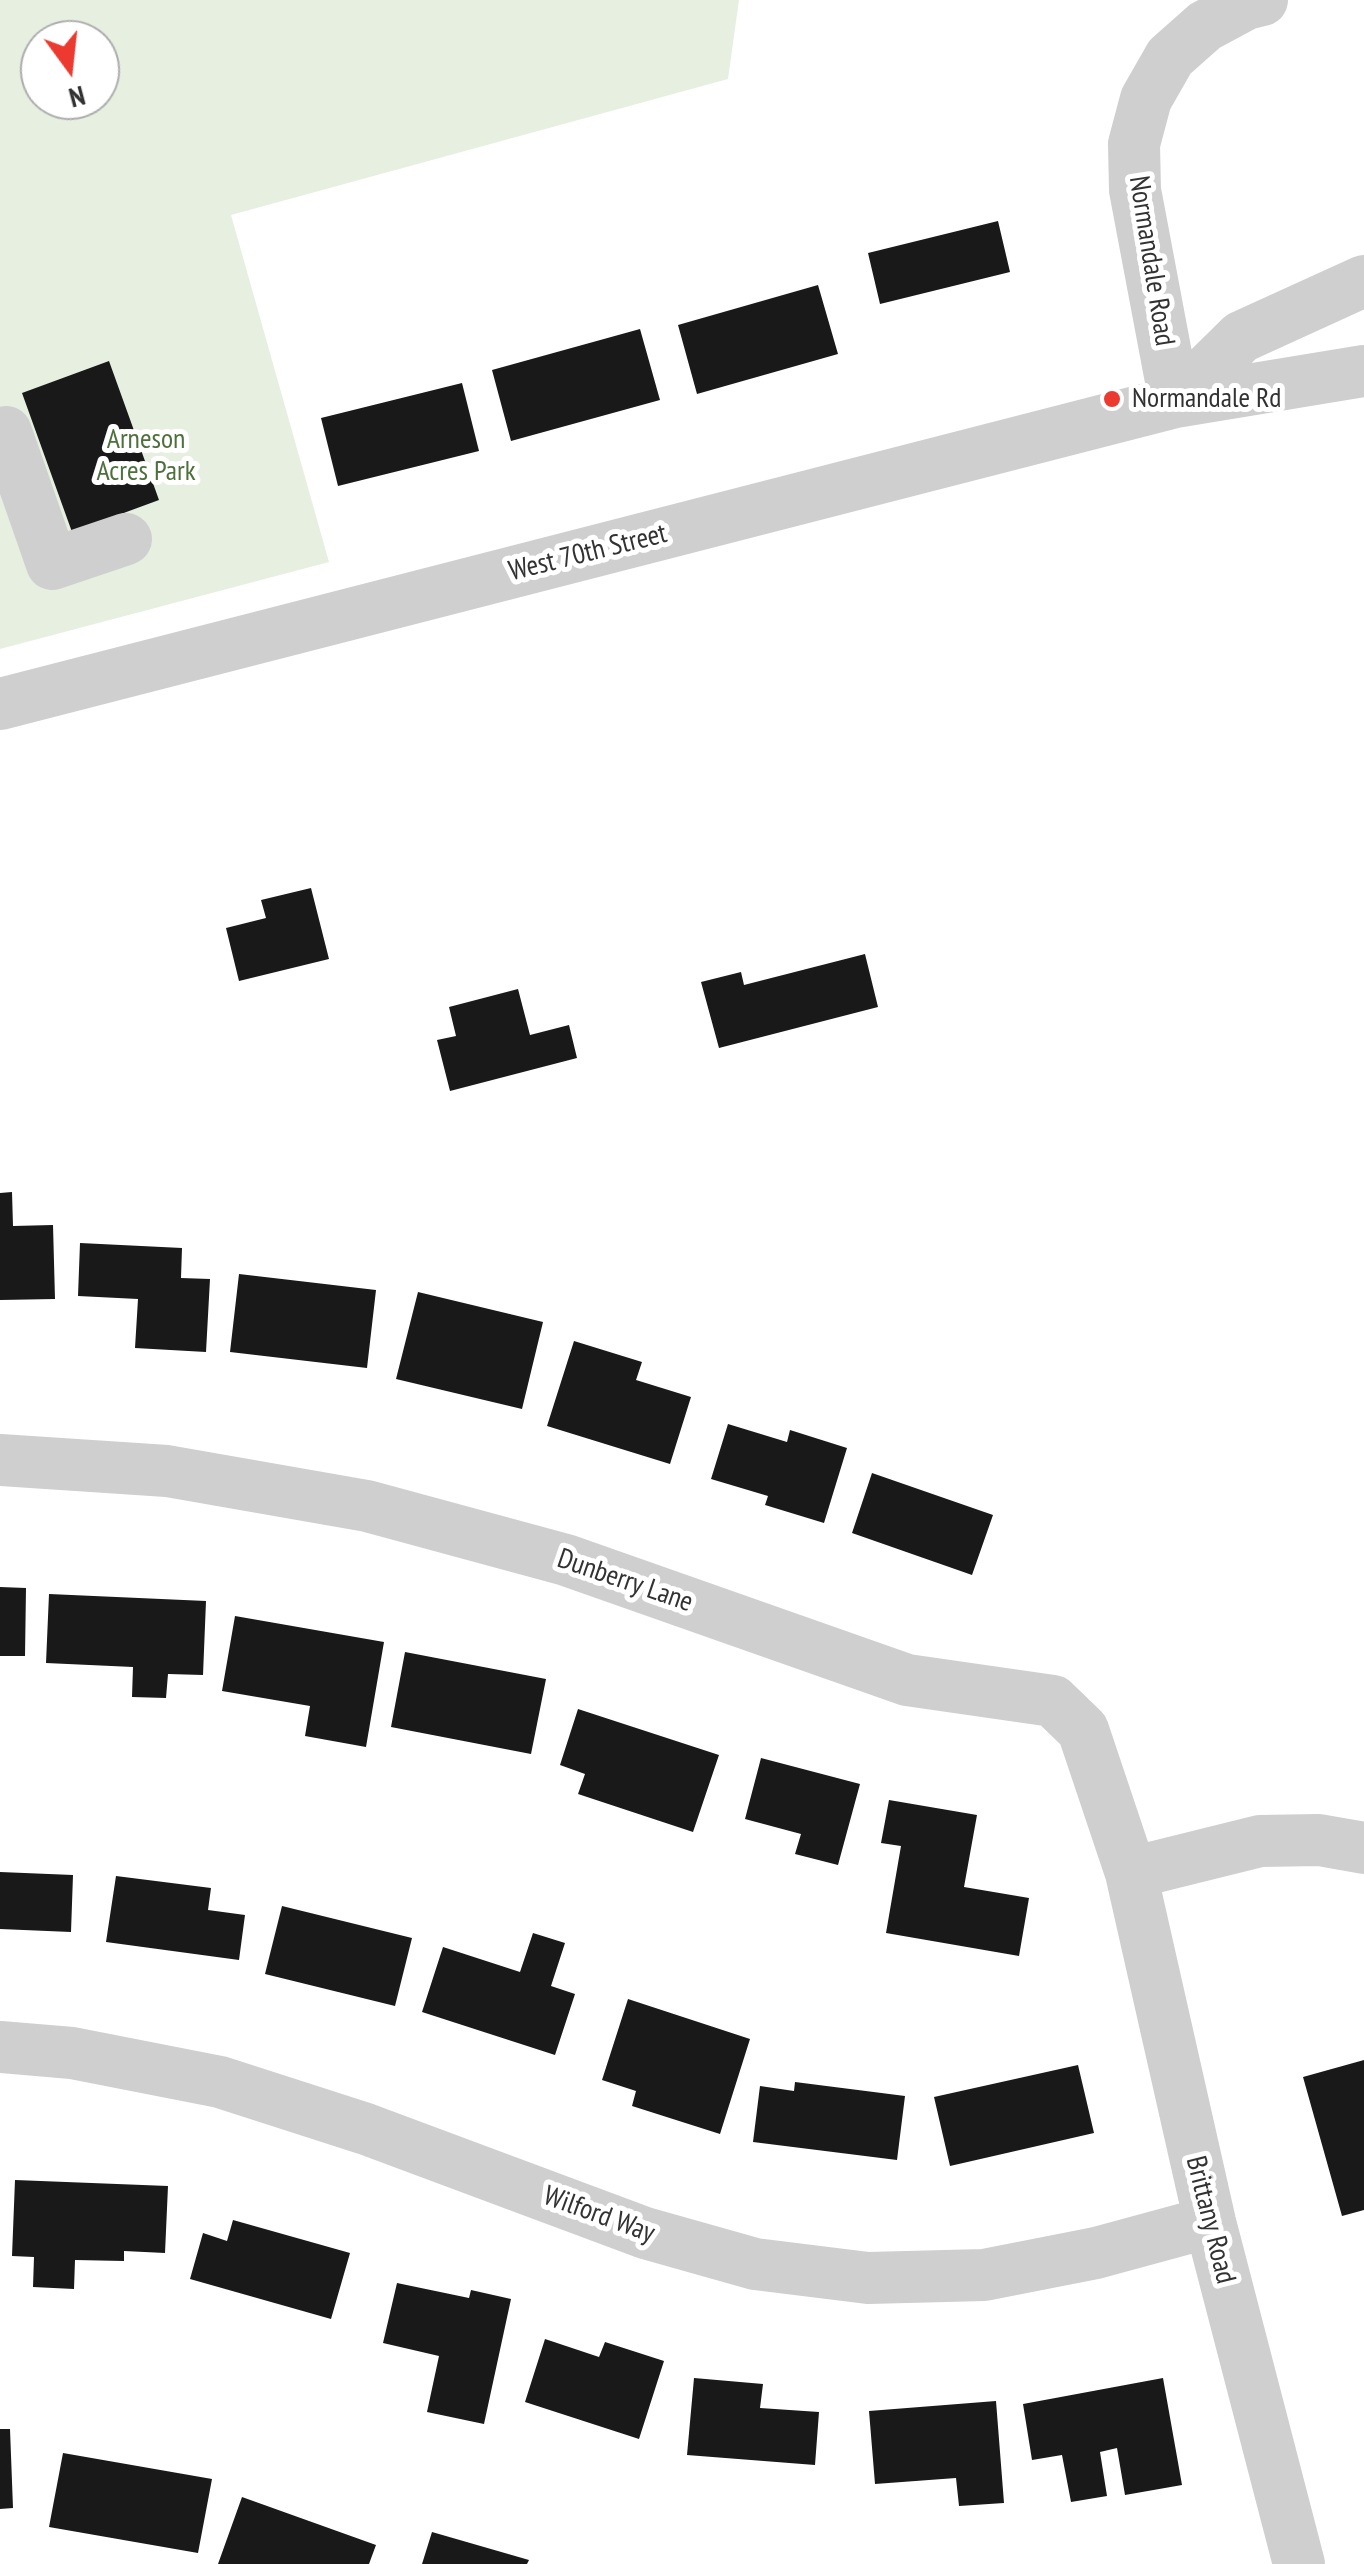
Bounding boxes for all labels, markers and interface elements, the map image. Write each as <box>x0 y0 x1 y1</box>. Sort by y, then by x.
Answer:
north arrow <box>20 20 120 120</box>
text: N <box>65 78 89 117</box>
street label: Normandale Road <box>1121 174 1181 348</box>
place label: Normandale Rd <box>1132 382 1281 416</box>
marker: Normandale Rd <box>1101 388 1123 410</box>
park label: Arneson Acres Park <box>96 423 196 489</box>
street label: West 70th Street <box>506 517 670 589</box>
street label: Dunberry Lane <box>553 1542 697 1620</box>
street label: Brittany Road <box>1178 2153 1242 2287</box>
street label: Wilford Way <box>539 2179 659 2251</box>

